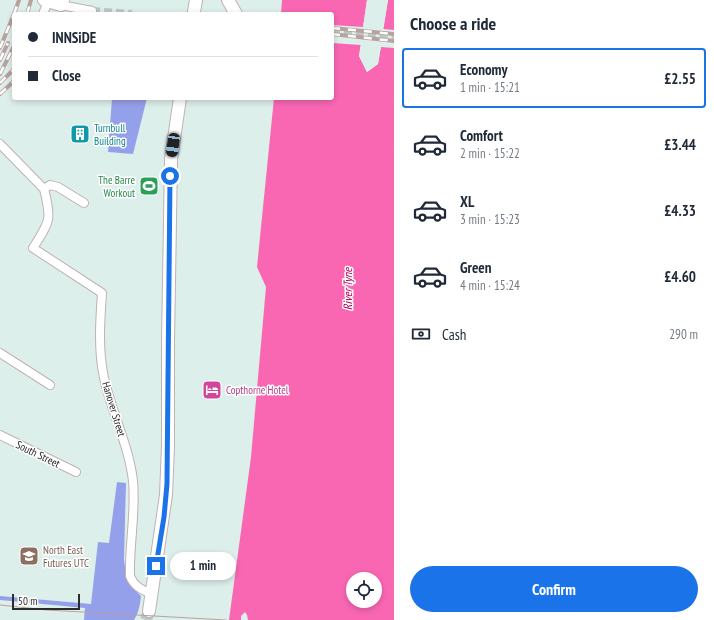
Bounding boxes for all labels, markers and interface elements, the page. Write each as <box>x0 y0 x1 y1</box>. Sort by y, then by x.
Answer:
text: Choose a ride <box>410 12 496 35</box>
text: INNSiDE <box>52 28 96 47</box>
icon: car <box>412 60 448 96</box>
text: Economy <box>460 60 508 79</box>
text: Close <box>52 66 81 85</box>
text: £2.55 <box>664 69 696 88</box>
text: 1 min · 15:21 <box>460 79 520 96</box>
place label: Turnbull Building <box>94 121 126 148</box>
building icon: Turnbull Building <box>69 123 91 145</box>
icon: car <box>412 126 448 162</box>
text: Comfort <box>460 126 503 145</box>
car <box>165 132 181 158</box>
text: £3.44 <box>664 135 696 154</box>
text: 2 min · 15:22 <box>460 145 520 162</box>
route start <box>161 167 179 185</box>
place label: The Barre Workout <box>98 173 135 200</box>
sports icon: The Barre Workout <box>138 175 160 197</box>
icon: car <box>412 192 448 228</box>
text: XL <box>460 192 474 211</box>
text: £4.33 <box>664 201 696 220</box>
text: 3 min · 15:23 <box>460 211 520 228</box>
icon: car <box>412 258 448 294</box>
text: Green <box>460 258 492 277</box>
water label: River Tyne <box>340 267 355 310</box>
text: £4.60 <box>664 267 696 286</box>
text: 4 min · 15:24 <box>460 277 520 294</box>
icon: cash <box>410 323 432 345</box>
text: Cash <box>442 325 466 344</box>
text: 290 m <box>669 326 698 343</box>
hotel icon: Copthorne Hotel <box>201 379 223 401</box>
street label: Hanover Street <box>99 380 129 438</box>
place label: Copthorne Hotel <box>226 383 289 397</box>
street label: South Street <box>14 437 62 471</box>
place label: North East Futures UTC <box>43 543 89 570</box>
school or university icon: North East Futures UTC <box>18 545 40 567</box>
callout: 1 min <box>170 552 236 580</box>
route end <box>147 557 165 575</box>
text: 1 min <box>190 557 216 574</box>
button: Confirm <box>410 566 698 612</box>
map controls <box>346 572 382 608</box>
button: locate <box>346 572 382 608</box>
scale bar <box>12 592 80 611</box>
text: 50 m <box>18 594 37 608</box>

